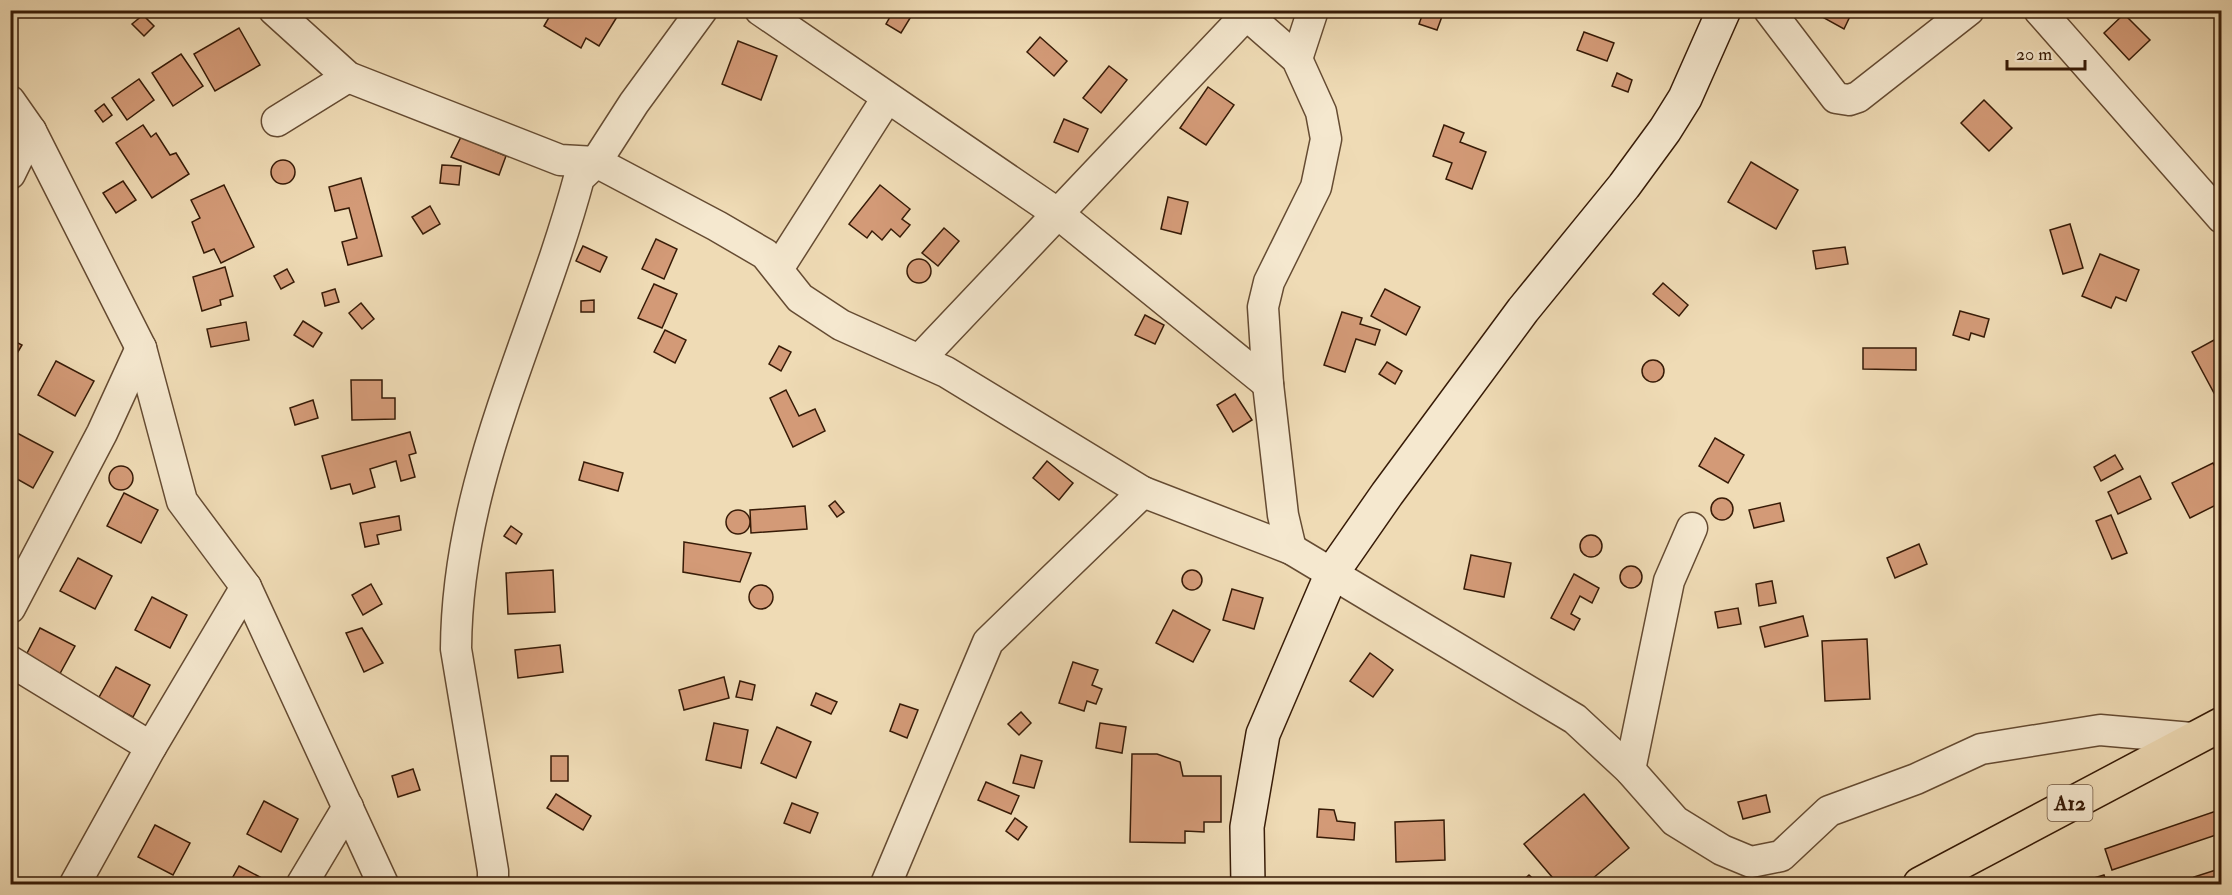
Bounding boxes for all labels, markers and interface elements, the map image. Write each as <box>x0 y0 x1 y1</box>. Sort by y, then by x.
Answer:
scale bar <box>2007 33 2085 71</box>
text: 20 m <box>2016 43 2052 66</box>
road number: A12 <box>2048 785 2092 821</box>

